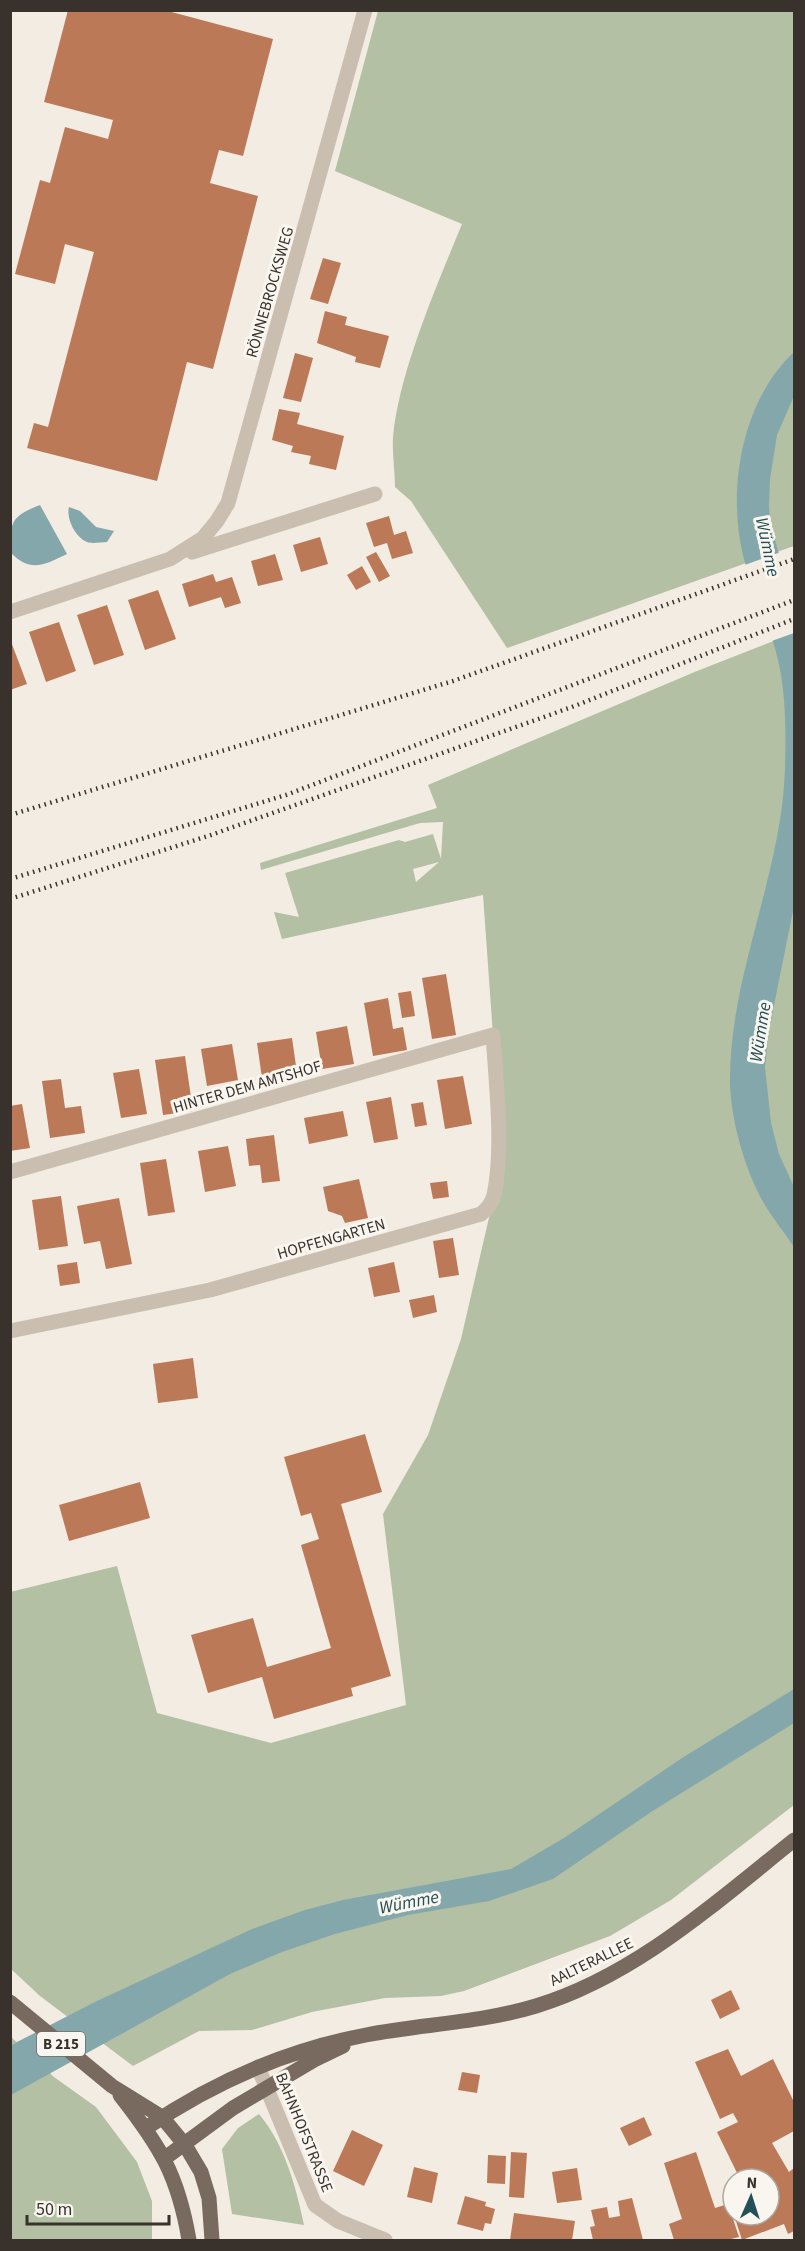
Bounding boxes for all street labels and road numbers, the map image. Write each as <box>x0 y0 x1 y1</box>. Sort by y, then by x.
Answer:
street label: RÖNNEBROCKSWEG <box>241 224 299 361</box>
street label: HINTER DEM AMTSHOF <box>171 1055 324 1119</box>
street label: HOPFENGARTEN <box>275 1213 388 1265</box>
street label: AALTERALLEE <box>546 1932 637 1992</box>
road number: B 215 <box>37 2032 85 2056</box>
street label: BAHNHOFSTRASSE <box>270 2069 338 2196</box>

